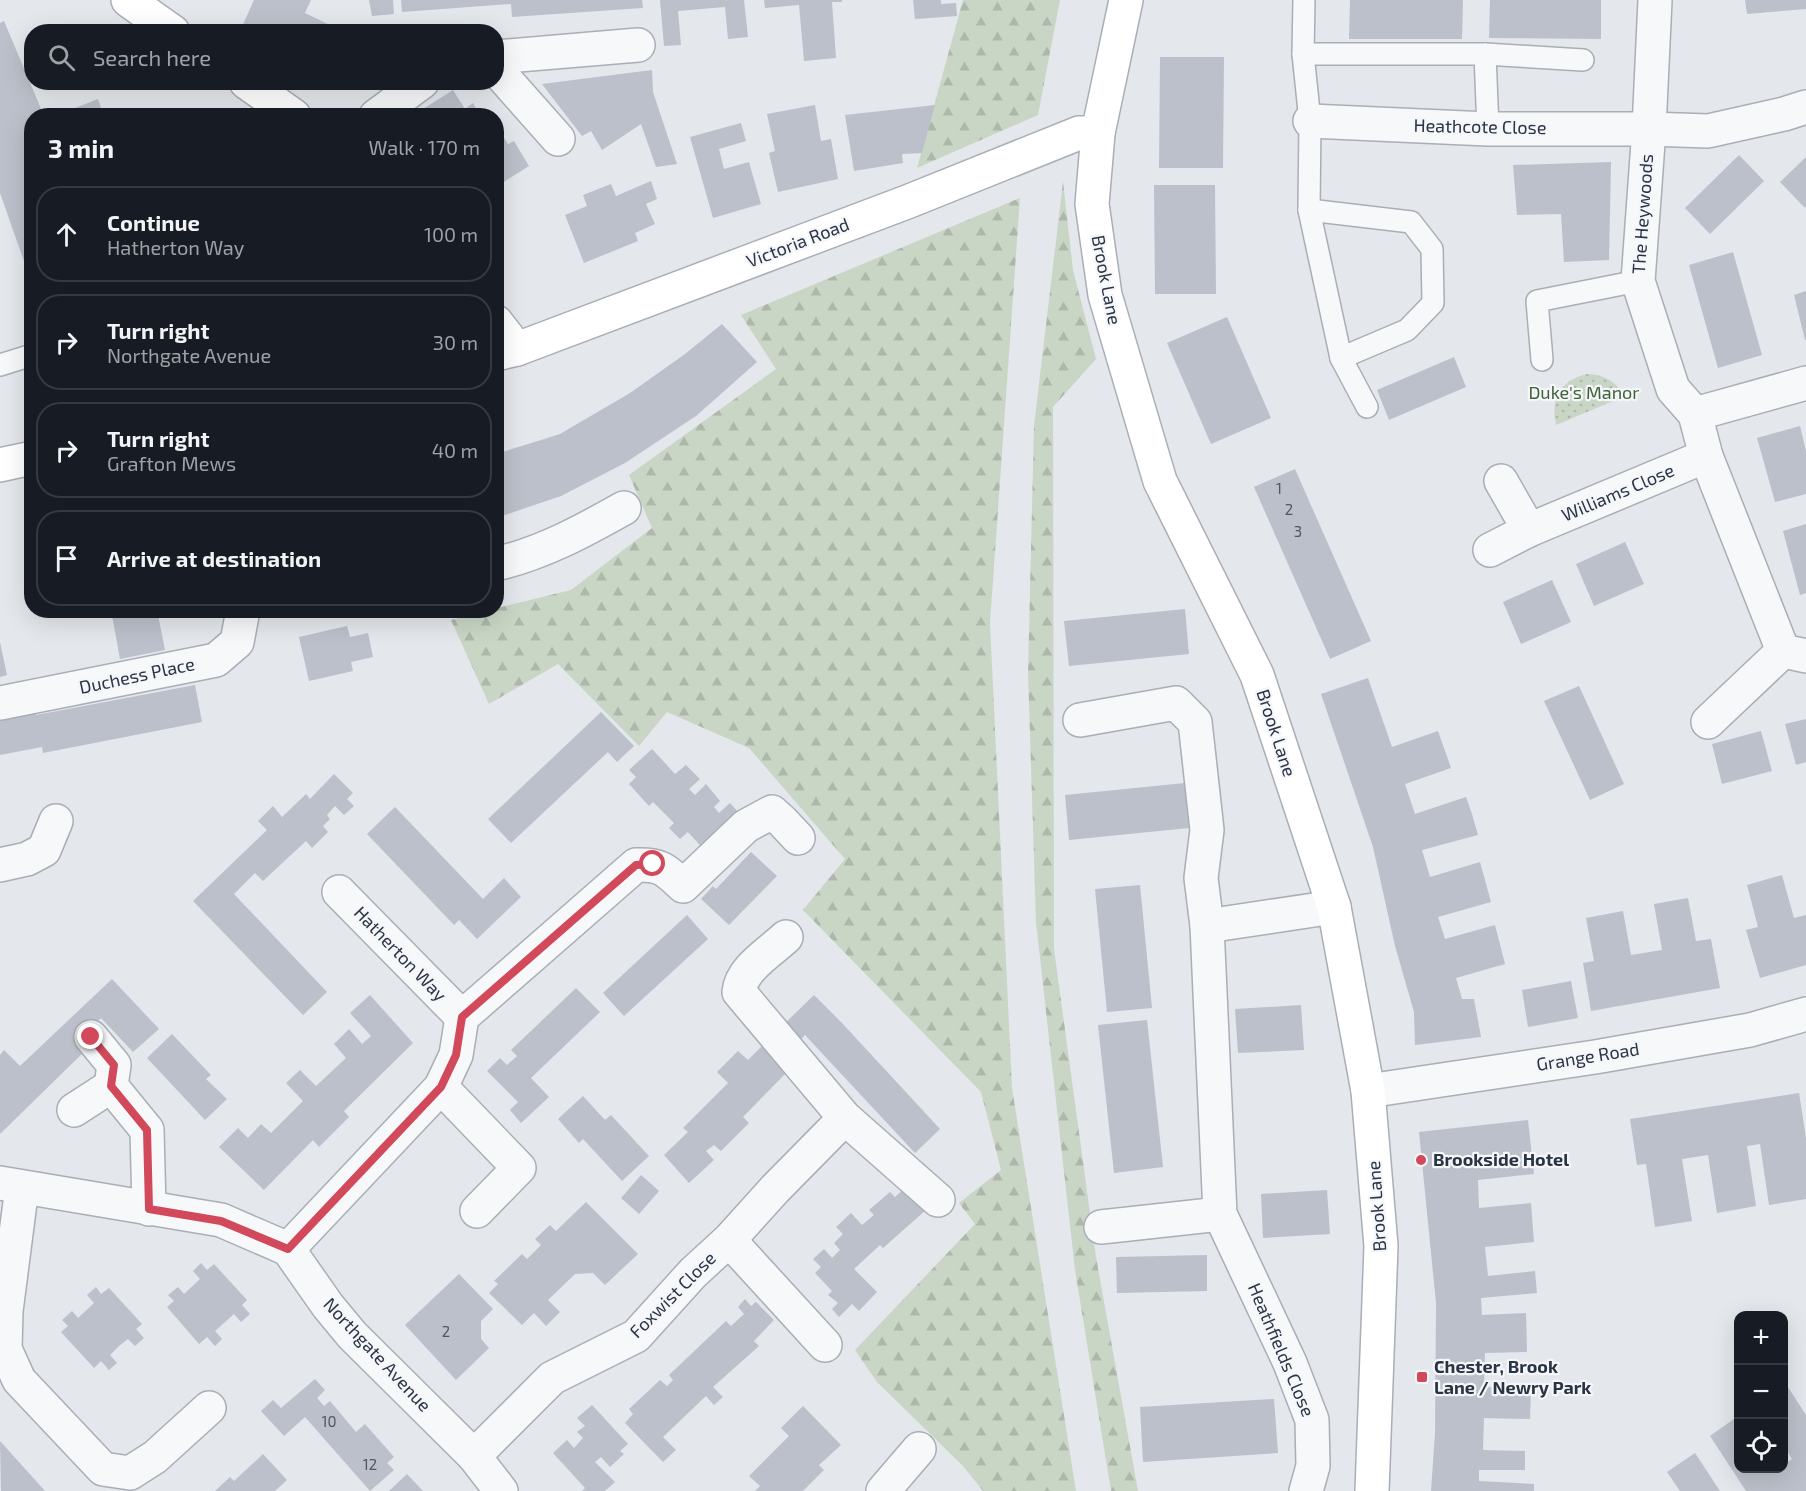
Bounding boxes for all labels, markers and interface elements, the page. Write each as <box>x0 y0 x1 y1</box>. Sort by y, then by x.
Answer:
search box <box>24 24 504 90</box>
icon: search <box>45 41 78 74</box>
text: Search here <box>93 44 211 70</box>
street label: Heathcote Close <box>1413 114 1547 138</box>
text: 3 min <box>48 132 114 163</box>
text: Walk · 170 m <box>369 135 480 159</box>
street label: The Heywoods <box>1627 153 1657 275</box>
text: Continue <box>107 209 200 235</box>
street label: Victoria Road <box>743 212 852 272</box>
icon: ahead <box>50 218 83 251</box>
text: 100 m <box>424 222 478 246</box>
street label: Brook Lane <box>1088 233 1126 327</box>
text: Hatherton Way <box>107 235 244 259</box>
text: Turn right <box>107 317 209 343</box>
icon: right <box>50 326 83 359</box>
text: 30 m <box>433 330 478 354</box>
text: Northgate Avenue <box>107 343 271 367</box>
park label: Duke's Manor <box>1528 381 1640 403</box>
text: Turn right <box>107 425 209 451</box>
icon: right <box>50 434 83 467</box>
text: 40 m <box>432 438 478 462</box>
text: Grafton Mews <box>107 451 236 475</box>
street label: Williams Close <box>1558 458 1677 526</box>
house number: 1 <box>1276 479 1282 497</box>
house number: 2 <box>1285 500 1293 518</box>
house number: 3 <box>1294 522 1302 540</box>
icon: arrive <box>50 542 83 575</box>
text: Arrive at destination <box>107 545 321 571</box>
street label: Duchess Place <box>77 652 197 698</box>
street label: Brook Lane <box>1252 686 1301 779</box>
route start <box>639 850 665 876</box>
street label: Hatherton Way <box>350 901 452 1006</box>
route end <box>77 1023 103 1049</box>
street label: Grange Road <box>1535 1037 1641 1075</box>
place label: Brookside Hotel <box>1433 1148 1569 1170</box>
marker: Brookside Hotel <box>1414 1153 1428 1167</box>
street label: Brook Lane <box>1362 1160 1390 1252</box>
street label: Foxwist Close <box>625 1247 720 1342</box>
street label: Heathfields Close <box>1244 1280 1320 1420</box>
street label: Northgate Avenue <box>319 1293 436 1416</box>
map controls <box>1734 1311 1788 1473</box>
button: + <box>1734 1311 1788 1365</box>
house number: 2 <box>442 1322 450 1340</box>
place label: Chester, Brook Lane / Newry Park <box>1434 1355 1591 1398</box>
button: − <box>1734 1365 1788 1419</box>
marker: Chester, Brook Lane / Newry Park <box>1415 1370 1429 1384</box>
house number: 10 <box>321 1412 337 1430</box>
button: locate <box>1734 1419 1788 1473</box>
house number: 12 <box>363 1455 377 1473</box>

